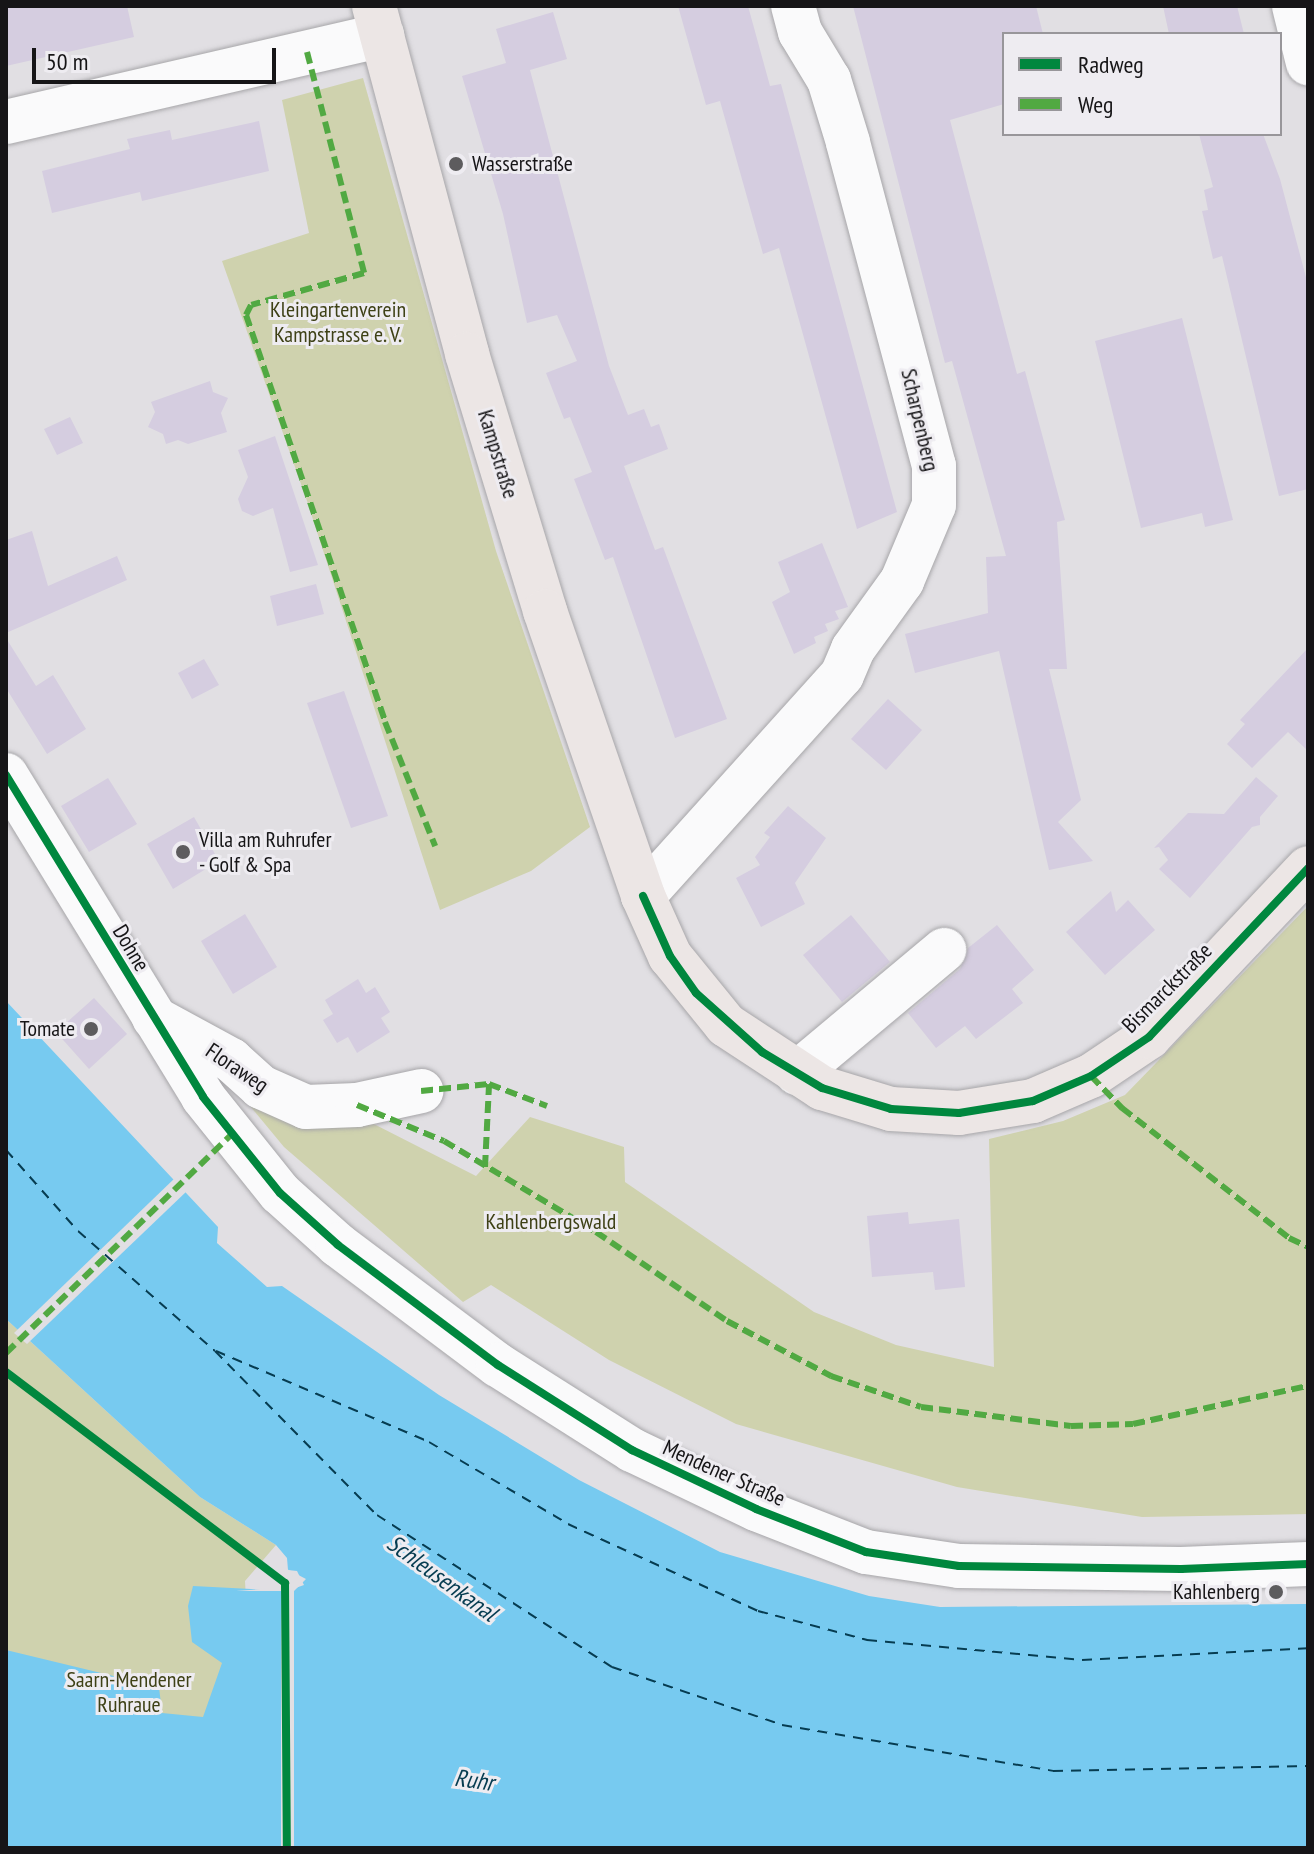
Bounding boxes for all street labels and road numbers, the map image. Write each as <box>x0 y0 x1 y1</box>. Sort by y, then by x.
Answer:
street label: Scharpenberg <box>895 366 945 474</box>
street label: Kampstraße <box>472 407 524 501</box>
street label: Dohne <box>107 920 155 976</box>
street label: Bismarckstraße <box>1117 938 1217 1038</box>
street label: Floraweg <box>201 1038 273 1098</box>
street label: Mendener Straße <box>659 1434 789 1512</box>

